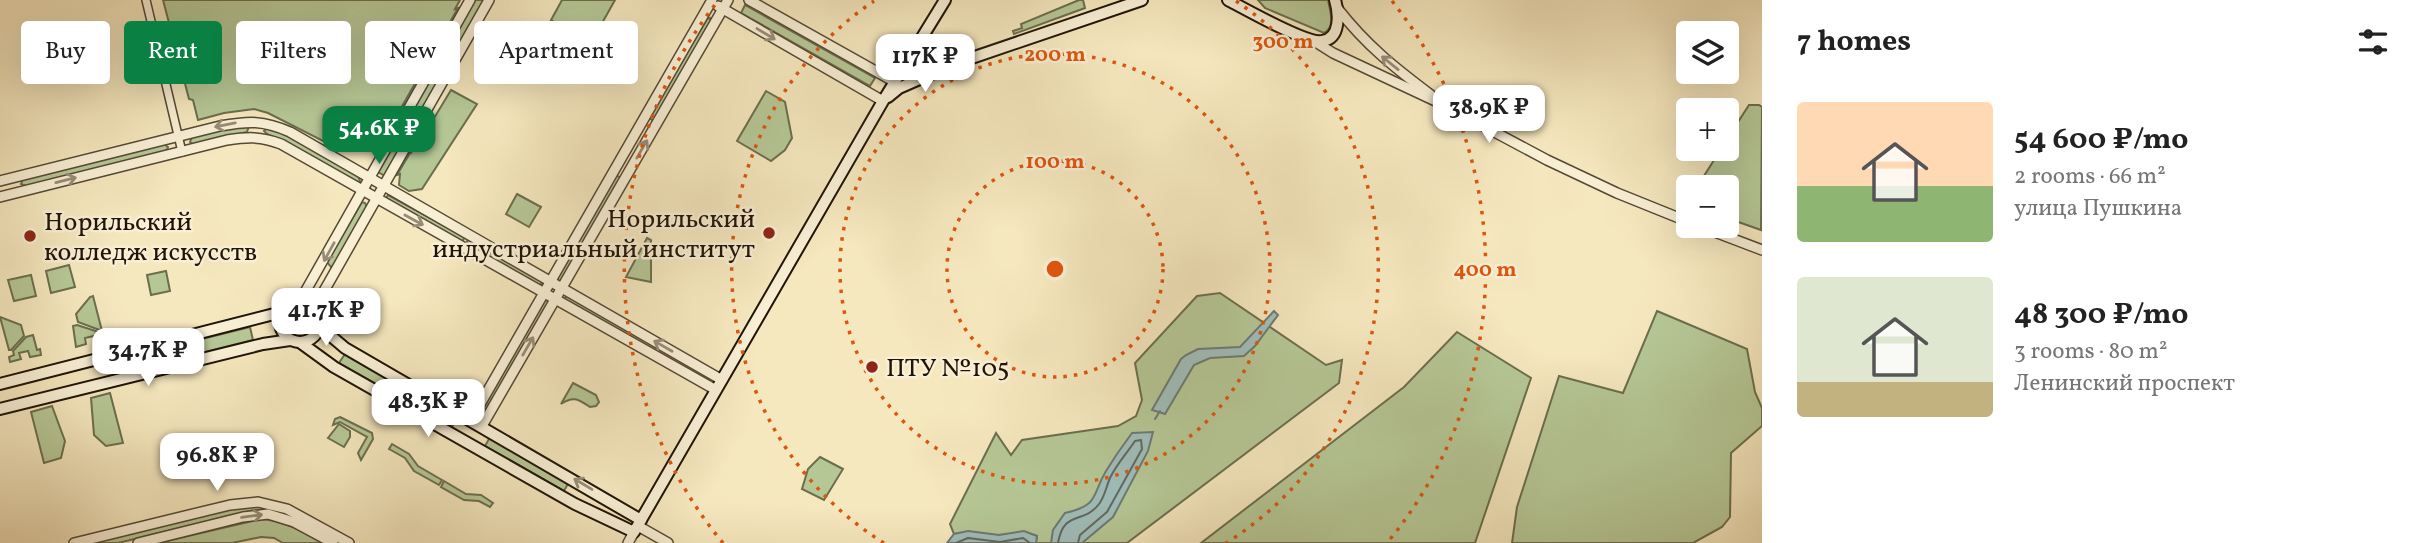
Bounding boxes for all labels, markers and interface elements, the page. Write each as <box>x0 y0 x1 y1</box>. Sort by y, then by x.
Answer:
chip: Buy <box>21 21 110 84</box>
chip: Rent <box>124 21 222 84</box>
chip: Filters <box>236 21 351 84</box>
chip: New <box>365 21 460 84</box>
chip: Apartment <box>474 21 638 84</box>
map controls <box>1676 21 1739 238</box>
button: layers <box>1676 21 1739 84</box>
text: 7 homes <box>1797 21 1911 63</box>
icon: filters <box>2354 23 2392 61</box>
one-way arrow <box>755 27 775 41</box>
text: 300 m <box>1253 28 1313 57</box>
pin: 117K ₽ <box>868 34 982 94</box>
text: 117K ₽ <box>892 41 958 73</box>
text: 200 m <box>1024 41 1086 70</box>
one-way arrow <box>1381 56 1399 71</box>
pin: 38.9K ₽ <box>1424 86 1554 145</box>
text: 38.9K ₽ <box>1449 92 1529 124</box>
button: + <box>1676 98 1739 161</box>
pin: 54.6K ₽ <box>314 106 444 166</box>
text: 54.6K ₽ <box>338 113 420 145</box>
one-way arrow <box>214 119 237 132</box>
text: 54 600 ₽/mo <box>2014 119 2188 161</box>
icon: home <box>1853 130 1937 214</box>
one-way arrow <box>635 139 649 159</box>
text: 100 m <box>1025 148 1085 177</box>
text: 2 rooms · 66 m² <box>2014 161 2166 193</box>
one-way arrow <box>54 173 77 186</box>
button: − <box>1676 175 1739 238</box>
text: улица Пушкина <box>2014 193 2182 225</box>
place label: Норильский индустриальный институт <box>432 202 755 268</box>
place label: Норильский колледж искусств <box>44 205 257 271</box>
one-way arrow <box>404 213 424 227</box>
marker: Норильский индустриальный институт <box>761 225 777 241</box>
marker: Норильский колледж искусств <box>22 228 38 244</box>
one-way arrow <box>322 241 336 261</box>
text: 400 m <box>1454 256 1516 285</box>
centre of rings <box>1043 257 1067 281</box>
pin: 41.7K ₽ <box>261 288 391 348</box>
text: 48 300 ₽/mo <box>2014 294 2188 336</box>
text: 41.7K ₽ <box>287 295 365 327</box>
icon: home <box>1853 305 1937 389</box>
pin: 34.7K ₽ <box>83 328 213 388</box>
text: 34.7K ₽ <box>108 335 188 367</box>
one-way arrow <box>522 336 535 357</box>
text: 3 rooms · 80 m² <box>2014 336 2167 368</box>
one-way arrow <box>653 338 673 352</box>
place label: ПТУ №105 <box>886 351 1009 387</box>
marker: ПТУ №105 <box>864 359 880 375</box>
text: Ленинский проспект <box>2014 368 2235 400</box>
pin: 48.3K ₽ <box>363 380 493 439</box>
text: 48.3K ₽ <box>388 386 468 418</box>
pin: 96.8K ₽ <box>152 434 282 493</box>
text: 96.8K ₽ <box>176 440 258 472</box>
one-way arrow <box>573 477 593 491</box>
one-way arrow <box>240 510 263 523</box>

